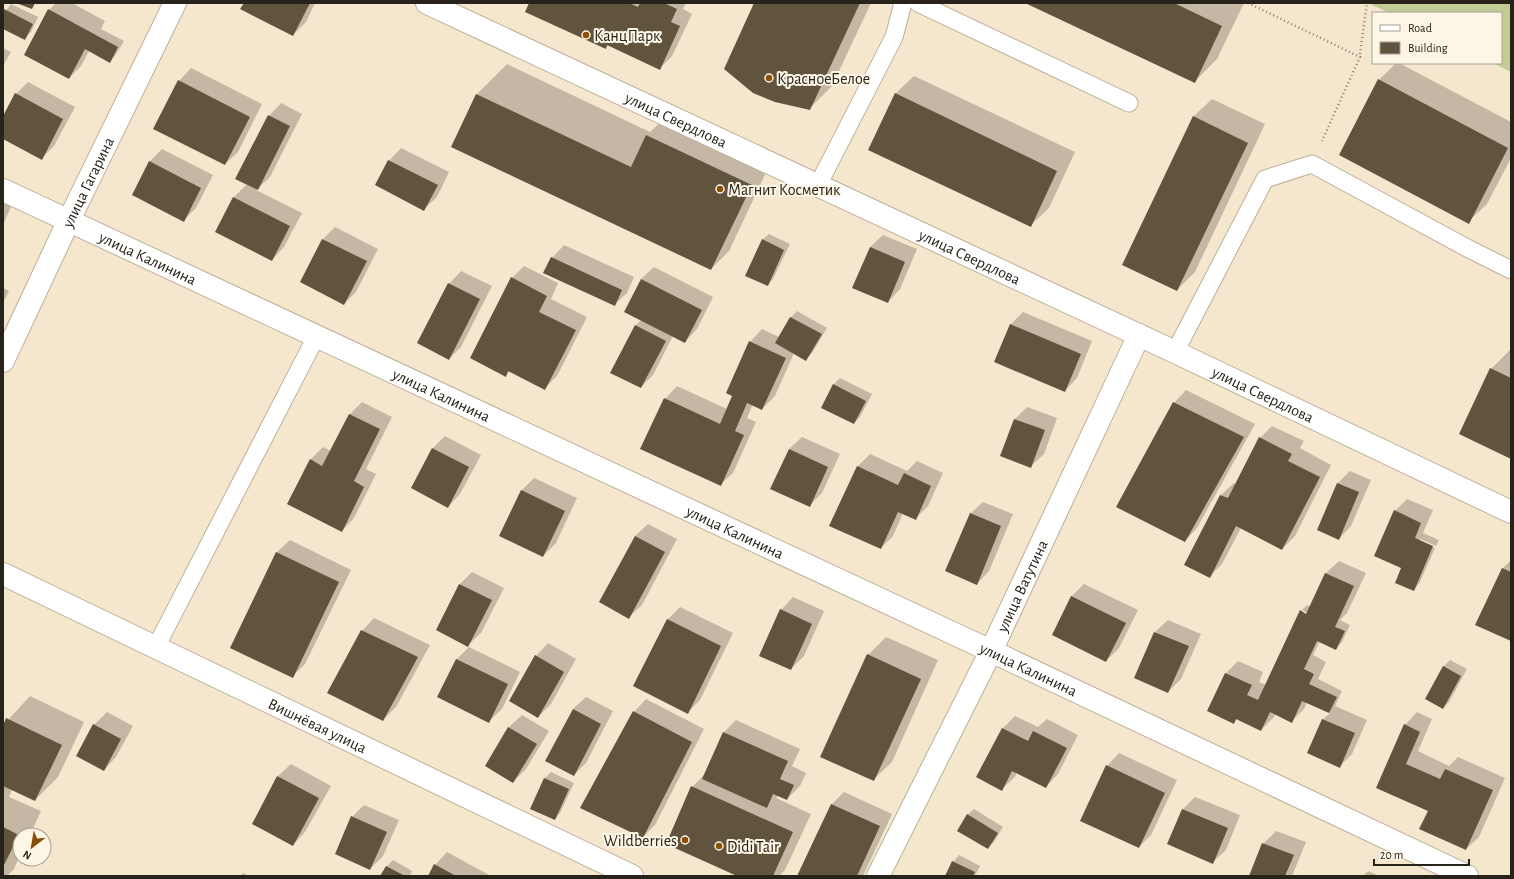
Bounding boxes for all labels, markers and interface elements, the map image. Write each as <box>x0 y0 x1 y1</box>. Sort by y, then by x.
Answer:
legend <box>1372 12 1502 64</box>
text: Road <box>1408 22 1432 34</box>
place label: КанцПарк <box>594 28 661 44</box>
marker: КанцПарк <box>581 30 591 40</box>
text: Building <box>1408 42 1448 54</box>
place label: КрасноеБелое <box>777 71 870 87</box>
marker: КрасноеБелое <box>764 73 774 83</box>
street label: улица Свердлова <box>621 89 729 151</box>
street label: улица Гагарина <box>59 135 117 231</box>
place label: Магнит Косметик <box>728 182 841 198</box>
marker: Магнит Косметик <box>715 184 725 194</box>
street label: улица Свердлова <box>915 226 1023 288</box>
street label: улица Калинина <box>95 229 199 288</box>
street label: улица Свердлова <box>1208 364 1316 426</box>
street label: улица Калинина <box>389 366 492 425</box>
street label: улица Калинина <box>682 503 786 562</box>
street label: улица Ватутина <box>994 538 1051 636</box>
street label: улица Калинина <box>976 640 1079 700</box>
street label: Вишнёвая улица <box>265 696 369 756</box>
north arrow <box>12 827 52 867</box>
place label: Wildberries <box>603 833 677 849</box>
marker: Wildberries <box>680 835 690 845</box>
place label: Didi Tair <box>727 839 780 855</box>
marker: Didi Tair <box>714 841 724 851</box>
scale bar <box>1374 841 1469 867</box>
text: N <box>21 848 33 862</box>
text: 20 m <box>1380 849 1403 861</box>

